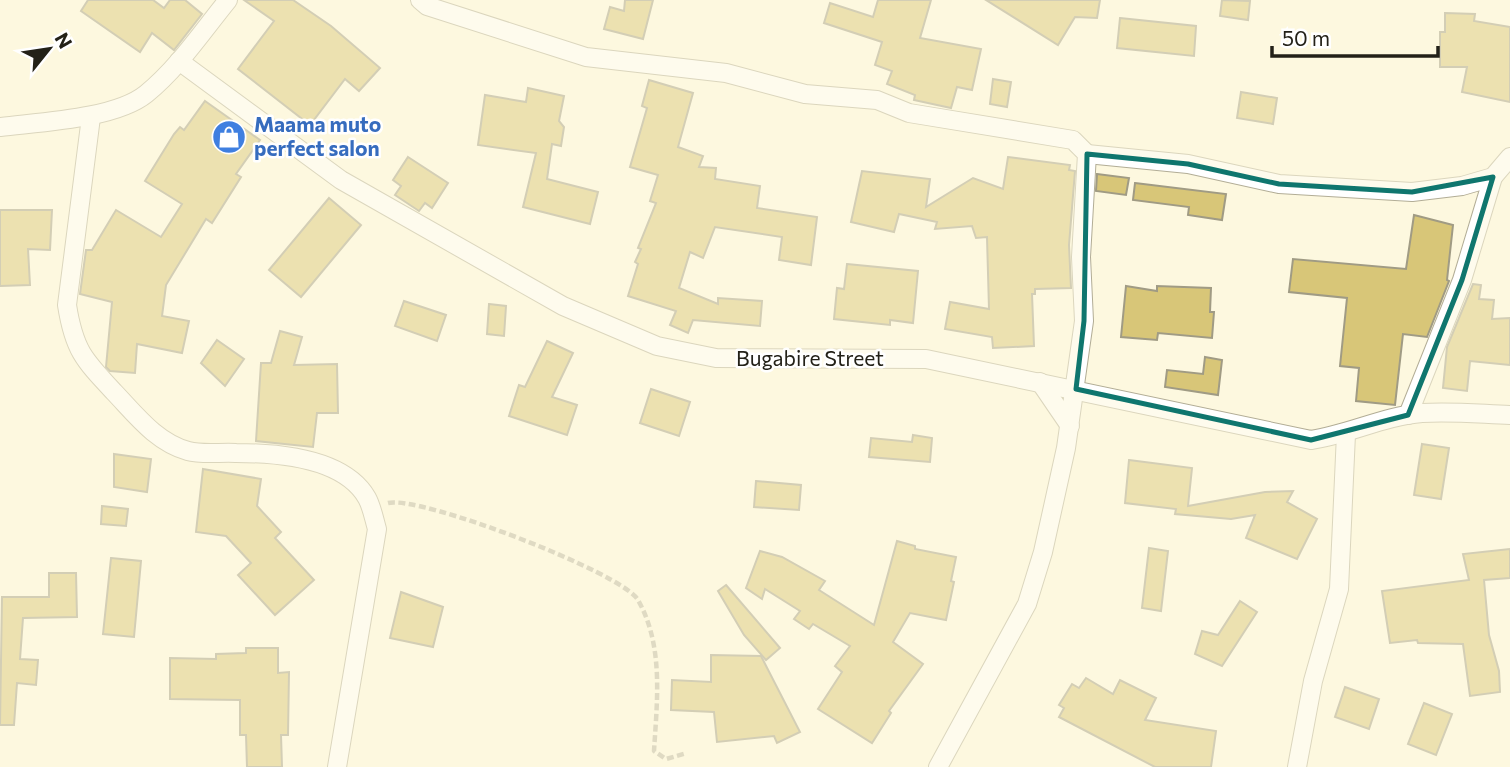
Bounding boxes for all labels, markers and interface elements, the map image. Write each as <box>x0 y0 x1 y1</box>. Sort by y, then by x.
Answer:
north arrow <box>14 14 84 84</box>
scale bar <box>1272 14 1438 58</box>
text: 50 m <box>1282 25 1330 50</box>
text: N <box>51 28 78 52</box>
place label: Maama muto perfect salon <box>254 111 381 160</box>
shop icon: Maama muto perfect salon <box>210 118 248 156</box>
street label: Bugabire Street <box>736 345 884 370</box>

